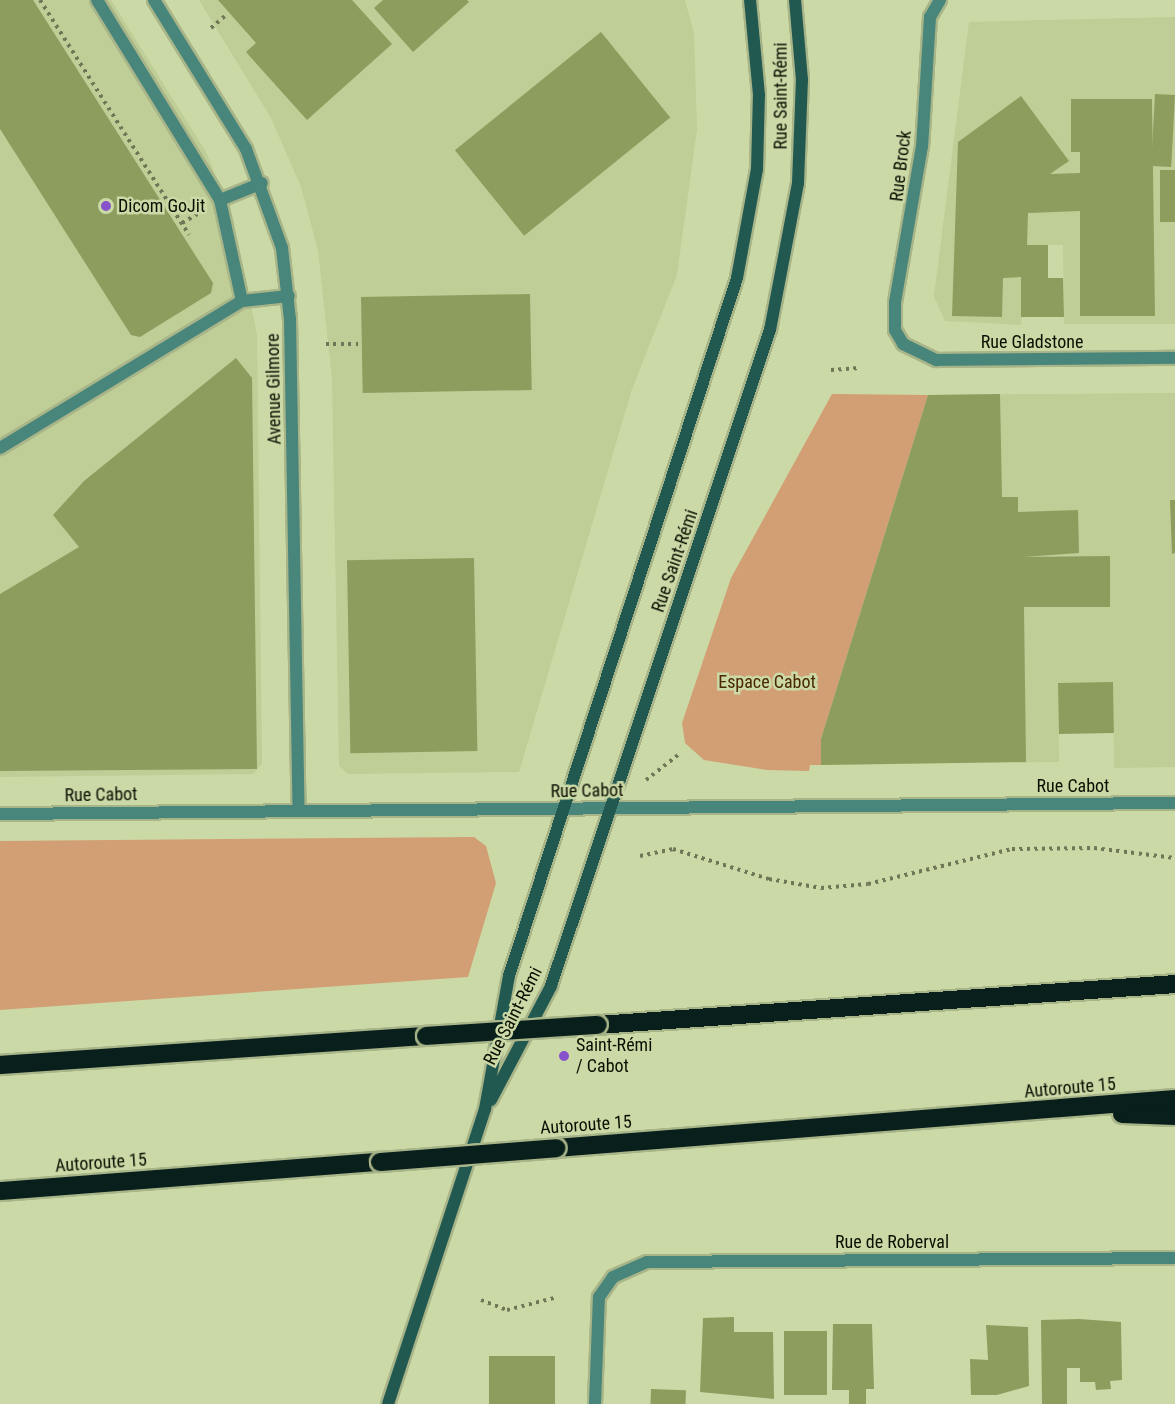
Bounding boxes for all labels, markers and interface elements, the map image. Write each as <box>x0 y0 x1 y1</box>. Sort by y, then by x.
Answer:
street label: Rue Saint-Rémi <box>770 42 792 150</box>
street label: Rue Brock <box>886 129 916 203</box>
place label: Dicom GoJit <box>118 195 205 217</box>
marker: Dicom GoJit <box>99 199 113 213</box>
street label: Rue Gladstone <box>981 331 1083 353</box>
street label: Avenue Gilmore <box>262 333 286 445</box>
street label: Rue Saint-Rémi <box>647 507 703 615</box>
park label: Espace Cabot <box>718 671 816 693</box>
street label: Rue Cabot <box>1037 775 1109 797</box>
street label: Rue Cabot <box>550 780 624 802</box>
street label: Rue Cabot <box>64 784 138 806</box>
street label: Rue Saint-Rémi <box>479 963 547 1069</box>
place label: Saint-Rémi / Cabot <box>576 1035 652 1078</box>
marker: Saint-Rémi / Cabot <box>557 1049 571 1063</box>
street label: Autoroute 15 <box>1023 1073 1117 1103</box>
street label: Autoroute 15 <box>539 1111 633 1139</box>
street label: Autoroute 15 <box>54 1149 148 1177</box>
street label: Rue de Roberval <box>835 1231 949 1253</box>

